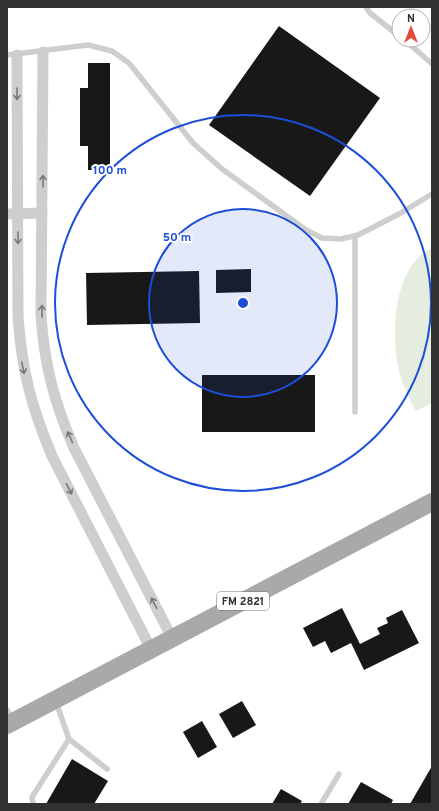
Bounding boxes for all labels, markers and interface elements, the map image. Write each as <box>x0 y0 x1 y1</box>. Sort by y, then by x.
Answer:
north arrow <box>391 8 431 48</box>
text: N <box>407 12 415 26</box>
one-way arrow <box>13 87 21 100</box>
text: 100 m <box>93 163 127 179</box>
one-way arrow <box>39 175 47 188</box>
text: 50 m <box>163 230 191 246</box>
one-way arrow <box>14 231 22 244</box>
centre of rings <box>236 296 250 310</box>
one-way arrow <box>38 305 46 318</box>
one-way arrow <box>20 361 28 374</box>
one-way arrow <box>66 432 73 444</box>
one-way arrow <box>66 482 73 494</box>
road number: FM 2821 <box>217 592 269 610</box>
one-way arrow <box>150 597 157 609</box>

